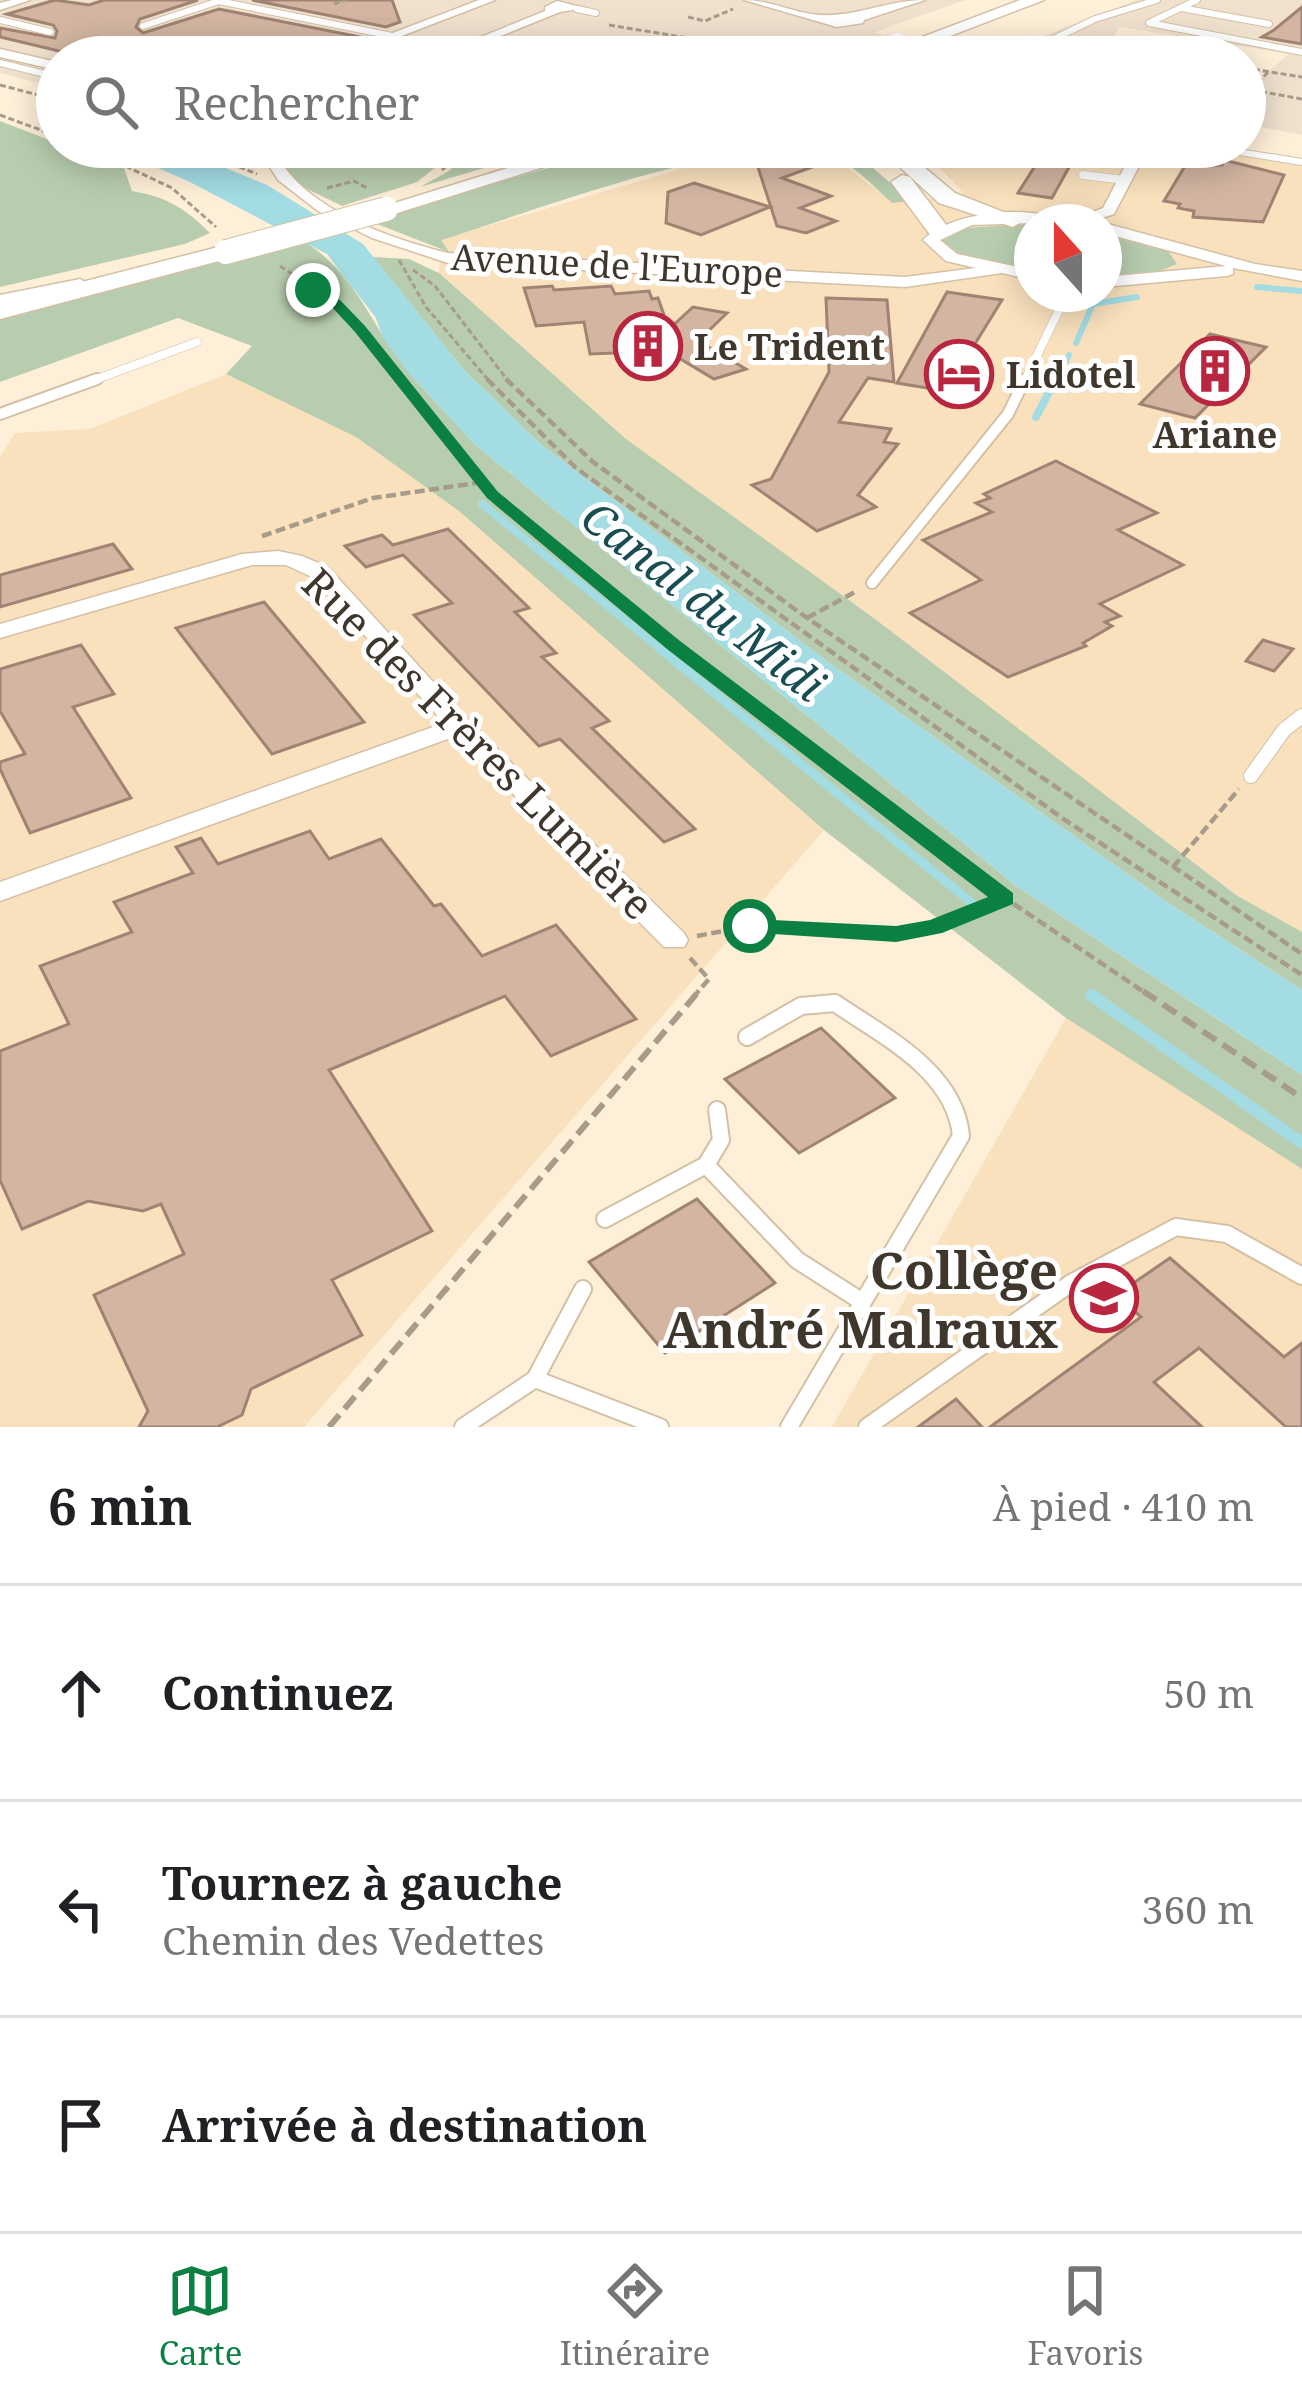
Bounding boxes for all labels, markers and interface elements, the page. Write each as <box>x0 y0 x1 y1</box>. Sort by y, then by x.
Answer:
search box <box>36 36 1266 168</box>
icon: search <box>78 69 144 135</box>
text: Rechercher <box>174 72 420 133</box>
north arrow <box>1014 204 1122 312</box>
street label: Avenue de l'Europe <box>450 232 784 298</box>
route end <box>286 263 340 317</box>
building icon: Le Trident <box>613 311 683 381</box>
place label: Le Trident <box>694 322 885 371</box>
building icon: Ariane <box>1180 336 1250 406</box>
hotel icon: Lidotel <box>924 339 994 409</box>
place label: Lidotel <box>1006 350 1136 399</box>
place label: Ariane <box>1153 410 1277 459</box>
water label: Canal du Midi <box>570 486 838 714</box>
street label: Rue des Frères Lumière <box>291 555 667 931</box>
route start <box>723 899 777 953</box>
place label: Collège André Malraux <box>663 1234 1058 1363</box>
school or university icon: Collège André Malraux <box>1069 1263 1139 1333</box>
text: 6 min <box>48 1470 192 1540</box>
text: À pied · 410 m <box>993 1479 1254 1532</box>
icon: ahead <box>48 1660 114 1726</box>
text: Continuez <box>162 1662 393 1723</box>
text: 50 m <box>1163 1666 1254 1719</box>
text: Tournez à gauche <box>162 1852 562 1913</box>
icon: left <box>48 1876 114 1942</box>
text: 360 m <box>1142 1882 1254 1935</box>
text: Chemin des Vedettes <box>162 1913 544 1966</box>
icon: arrive <box>48 2092 114 2158</box>
text: Arrivée à destination <box>162 2094 647 2155</box>
tab: Carte <box>159 2258 242 2375</box>
tab: Itinéraire <box>560 2258 710 2375</box>
tab: Favoris <box>1027 2258 1143 2375</box>

